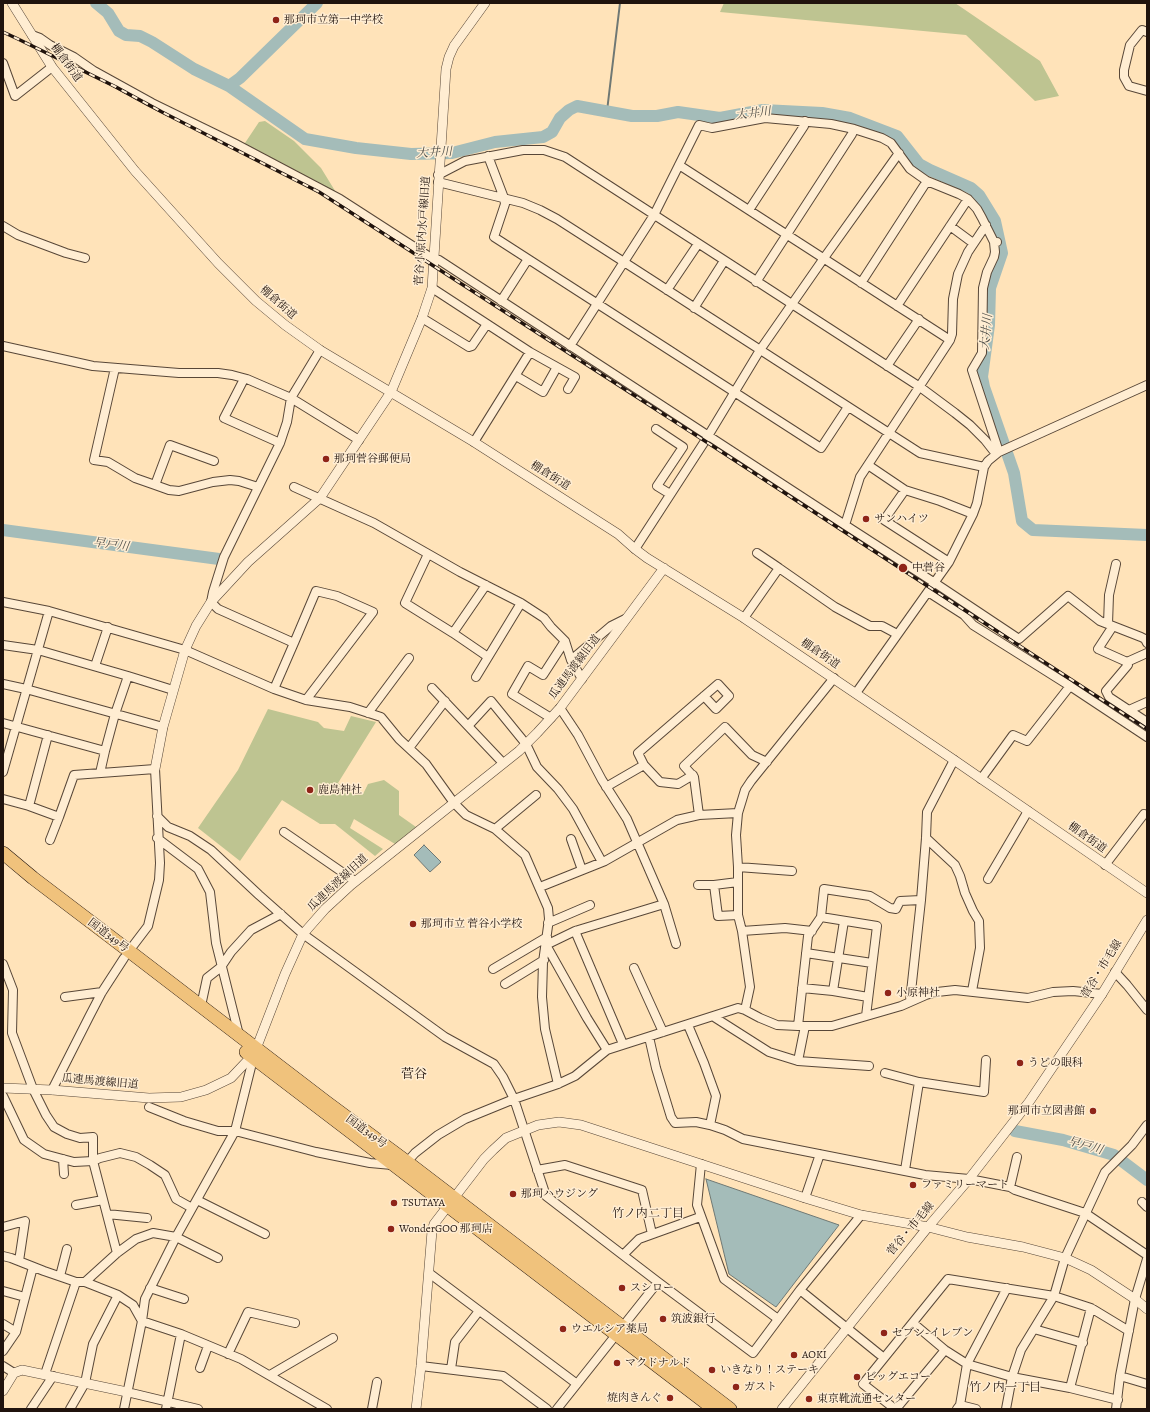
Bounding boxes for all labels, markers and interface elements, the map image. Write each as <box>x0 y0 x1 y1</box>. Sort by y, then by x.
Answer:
place label: 那珂市立第一中学校 <box>284 13 383 27</box>
marker: 那珂市立第一中学校 <box>271 15 281 25</box>
street label: 棚倉街道 <box>48 41 84 85</box>
water label: 大井川 <box>734 105 772 123</box>
water label: 大井川 <box>416 145 452 161</box>
street label: 菅谷小原内水戸線旧道 <box>413 176 433 286</box>
street label: 棚倉街道 <box>257 284 299 322</box>
water label: 大井川 <box>978 313 996 351</box>
place label: 那珂菅谷郵便局 <box>334 452 411 466</box>
marker: 那珂菅谷郵便局 <box>321 454 331 464</box>
street label: 棚倉街道 <box>528 459 572 493</box>
place label: サンハイツ <box>874 512 929 526</box>
marker: サンハイツ <box>861 514 871 524</box>
water label: 早戸川 <box>92 535 130 555</box>
place label: 中菅谷 <box>912 561 945 575</box>
marker: 中菅谷 <box>897 562 909 574</box>
street label: 瓜連馬渡線旧道 <box>547 632 603 702</box>
street label: 棚倉街道 <box>798 636 842 672</box>
place label: 鹿島神社 <box>318 783 362 797</box>
marker: 鹿島神社 <box>305 785 315 795</box>
street label: 棚倉街道 <box>1065 820 1109 856</box>
street label: 瓜連馬渡線旧道 <box>305 852 371 914</box>
street label: 国道349号 <box>85 916 131 956</box>
place label: 那珂市立 菅谷小学校 <box>421 917 522 931</box>
marker: 那珂市立 菅谷小学校 <box>408 919 418 929</box>
street label: 菅谷・市毛線 <box>1079 938 1125 1000</box>
place label: 小原神社 <box>896 986 940 1000</box>
marker: 小原神社 <box>883 988 893 998</box>
place label: うどの眼科 <box>1028 1056 1083 1070</box>
marker: うどの眼科 <box>1015 1058 1025 1068</box>
district label: 菅谷 <box>401 1067 427 1083</box>
street label: 瓜連馬渡線旧道 <box>61 1072 139 1092</box>
place label: 那珂市立図書館 <box>1008 1104 1085 1118</box>
marker: 那珂市立図書館 <box>1088 1106 1098 1116</box>
street label: 国道349号 <box>343 1113 389 1151</box>
water label: 早戸川 <box>1066 1134 1104 1158</box>
place label: ファミリーマート <box>921 1178 1009 1192</box>
marker: ファミリーマート <box>908 1180 918 1190</box>
place label: 那珂ハウジング <box>521 1187 598 1201</box>
marker: 那珂ハウジング <box>508 1189 518 1199</box>
place label: TSUTAYA <box>402 1196 445 1210</box>
marker: TSUTAYA <box>389 1198 399 1208</box>
street label: 菅谷・市毛線 <box>885 1199 937 1259</box>
district label: 竹ノ内二丁目 <box>612 1207 684 1221</box>
place label: WonderGOO 那珂店 <box>399 1222 493 1236</box>
marker: WonderGOO 那珂店 <box>386 1224 396 1234</box>
place label: スシロー <box>630 1281 674 1295</box>
marker: スシロー <box>617 1283 627 1293</box>
place label: 筑波銀行 <box>671 1312 715 1326</box>
marker: 筑波銀行 <box>658 1314 668 1324</box>
place label: ウエルシア薬局 <box>571 1322 648 1336</box>
marker: ウエルシア薬局 <box>558 1324 568 1334</box>
place label: セブン-イレブン <box>892 1326 973 1340</box>
marker: セブン-イレブン <box>879 1328 889 1338</box>
place label: AOKI <box>802 1348 827 1362</box>
marker: AOKI <box>789 1350 799 1360</box>
place label: マクドナルド <box>625 1356 691 1370</box>
marker: マクドナルド <box>612 1358 622 1368</box>
place label: いきなり！ステーキ <box>720 1363 819 1377</box>
marker: いきなり！ステーキ <box>707 1365 717 1375</box>
place label: ビッグエコー <box>865 1370 931 1384</box>
marker: ビッグエコー <box>852 1372 862 1382</box>
place label: ガスト <box>744 1380 777 1394</box>
district label: 竹ノ内一丁目 <box>969 1381 1041 1395</box>
marker: ガスト <box>731 1382 741 1392</box>
place label: 焼肉きんぐ <box>607 1391 662 1405</box>
place label: 東京靴流通センター <box>817 1392 916 1406</box>
marker: 焼肉きんぐ <box>665 1393 675 1403</box>
marker: 東京靴流通センター <box>804 1394 814 1404</box>

